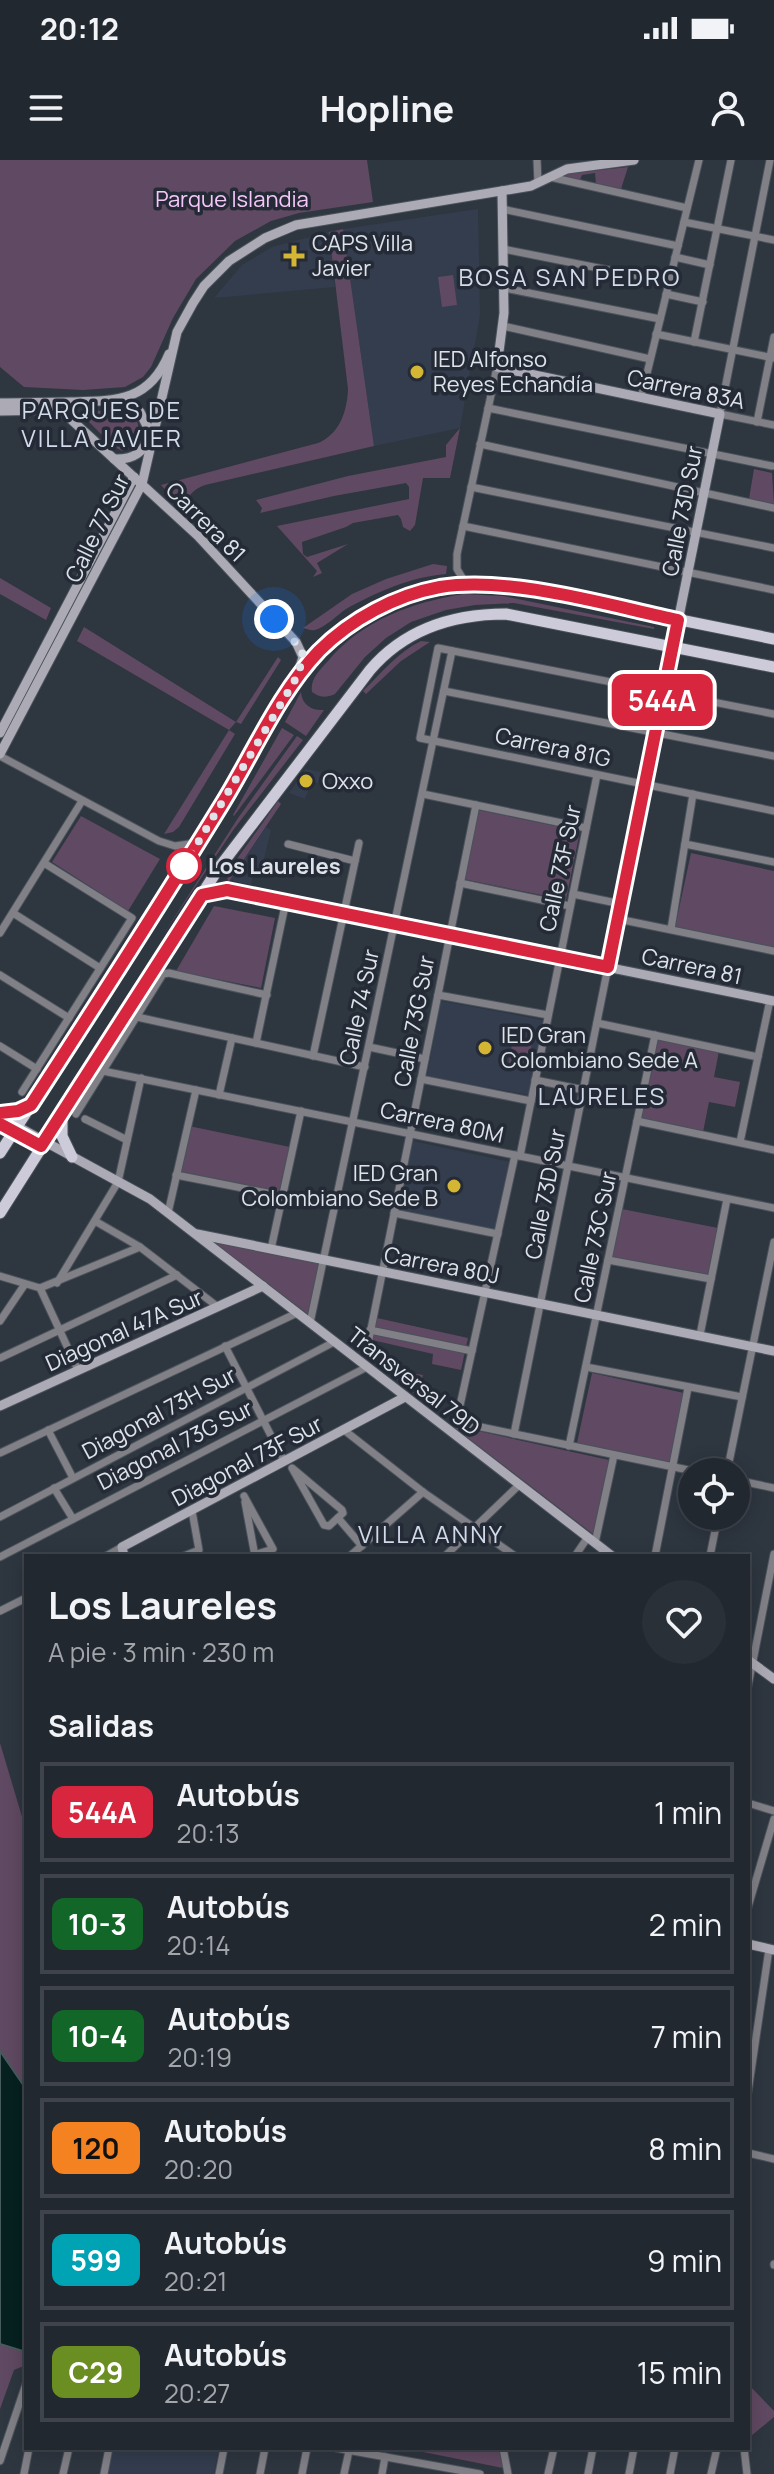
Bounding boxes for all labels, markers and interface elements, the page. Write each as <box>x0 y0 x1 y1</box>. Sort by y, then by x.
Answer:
text: 20:12 <box>40 8 119 49</box>
text: Hopline <box>320 84 454 133</box>
icon: menu <box>24 86 68 130</box>
icon: person <box>706 86 750 130</box>
park label: Parque Islandia <box>155 184 309 214</box>
place label: CAPS Villa Javier <box>312 228 413 283</box>
marker: CAPS Villa Javier <box>283 245 305 267</box>
district label: BOSA SAN PEDRO <box>459 260 681 293</box>
place label: IED Alfonso Reyes Echandía <box>433 344 593 399</box>
street label: Carrera 83A <box>624 362 748 416</box>
marker: IED Alfonso Reyes Echandía <box>408 363 426 381</box>
district label: PARQUES DE VILLA JAVIER <box>21 393 183 454</box>
street label: Calle 73D Sur <box>655 443 709 579</box>
street label: Calle 77 Sur <box>58 469 136 587</box>
street label: Carrera 81 <box>159 475 253 569</box>
your location <box>254 599 294 639</box>
line badge: 544A <box>606 674 718 726</box>
text: 544A <box>628 681 696 719</box>
street label: Carrera 81G <box>492 720 614 774</box>
place label: Oxxo <box>322 766 373 796</box>
marker: Oxxo <box>297 772 315 790</box>
street label: Calle 73F Sur <box>532 802 588 934</box>
marker: Los Laureles <box>167 849 201 883</box>
place label: Los Laureles <box>208 851 341 881</box>
street label: Carrera 81 <box>639 941 745 991</box>
street label: Calle 74 Sur <box>332 946 386 1068</box>
street label: Calle 73G Sur <box>387 953 441 1089</box>
place label: IED Gran Colombiano Sede A <box>501 1020 698 1075</box>
marker: IED Gran Colombiano Sede A <box>476 1039 494 1057</box>
district label: LAURELES <box>538 1079 666 1112</box>
street label: Carrera 80M <box>378 1094 506 1150</box>
street label: Calle 73D Sur <box>518 1126 572 1262</box>
place label: IED Gran Colombiano Sede B <box>241 1158 438 1213</box>
street label: Calle 73C Sur <box>566 1169 624 1305</box>
marker: IED Gran Colombiano Sede B <box>445 1177 463 1195</box>
street label: Carrera 80J <box>382 1239 502 1291</box>
street label: Diagonal 47A Sur <box>41 1282 207 1378</box>
street label: Transversal 79D <box>342 1320 486 1442</box>
street label: Diagonal 73H Sur <box>77 1360 241 1466</box>
street label: Diagonal 73G Sur <box>92 1393 258 1497</box>
street label: Diagonal 73F Sur <box>167 1409 327 1513</box>
map controls <box>678 1458 750 1530</box>
button: locate <box>678 1458 750 1530</box>
district label: VILLA ANNY <box>358 1517 504 1550</box>
text: Los Laureles <box>48 1578 277 1630</box>
button: heart <box>642 1580 726 1664</box>
text: A pie · 3 min · 230 m <box>48 1634 274 1670</box>
text: Salidas <box>48 1705 154 1746</box>
text: Autobús <box>177 1774 300 1815</box>
text: 1 min <box>654 1792 722 1833</box>
text: 544A <box>68 1793 137 1831</box>
text: 20:13 <box>177 1815 240 1851</box>
text: Autobús <box>167 1886 290 1927</box>
text: 2 min <box>649 1904 722 1945</box>
text: 10-3 <box>68 1905 127 1943</box>
text: 20:14 <box>167 1927 231 1963</box>
text: Autobús <box>168 1998 291 2039</box>
text: 7 min <box>651 2016 722 2057</box>
text: 10-4 <box>68 2017 128 2055</box>
text: 20:19 <box>168 2039 232 2075</box>
text: Autobús <box>164 2110 287 2151</box>
text: 8 min <box>648 2128 722 2169</box>
text: 120 <box>72 2129 120 2167</box>
text: 20:20 <box>164 2151 233 2187</box>
text: Autobús <box>164 2222 287 2263</box>
text: 9 min <box>647 2240 722 2281</box>
text: 599 <box>70 2241 122 2279</box>
text: 20:21 <box>164 2263 227 2299</box>
text: Autobús <box>164 2334 287 2375</box>
text: 15 min <box>637 2352 722 2393</box>
text: C29 <box>69 2353 123 2391</box>
text: 20:27 <box>164 2375 230 2411</box>

